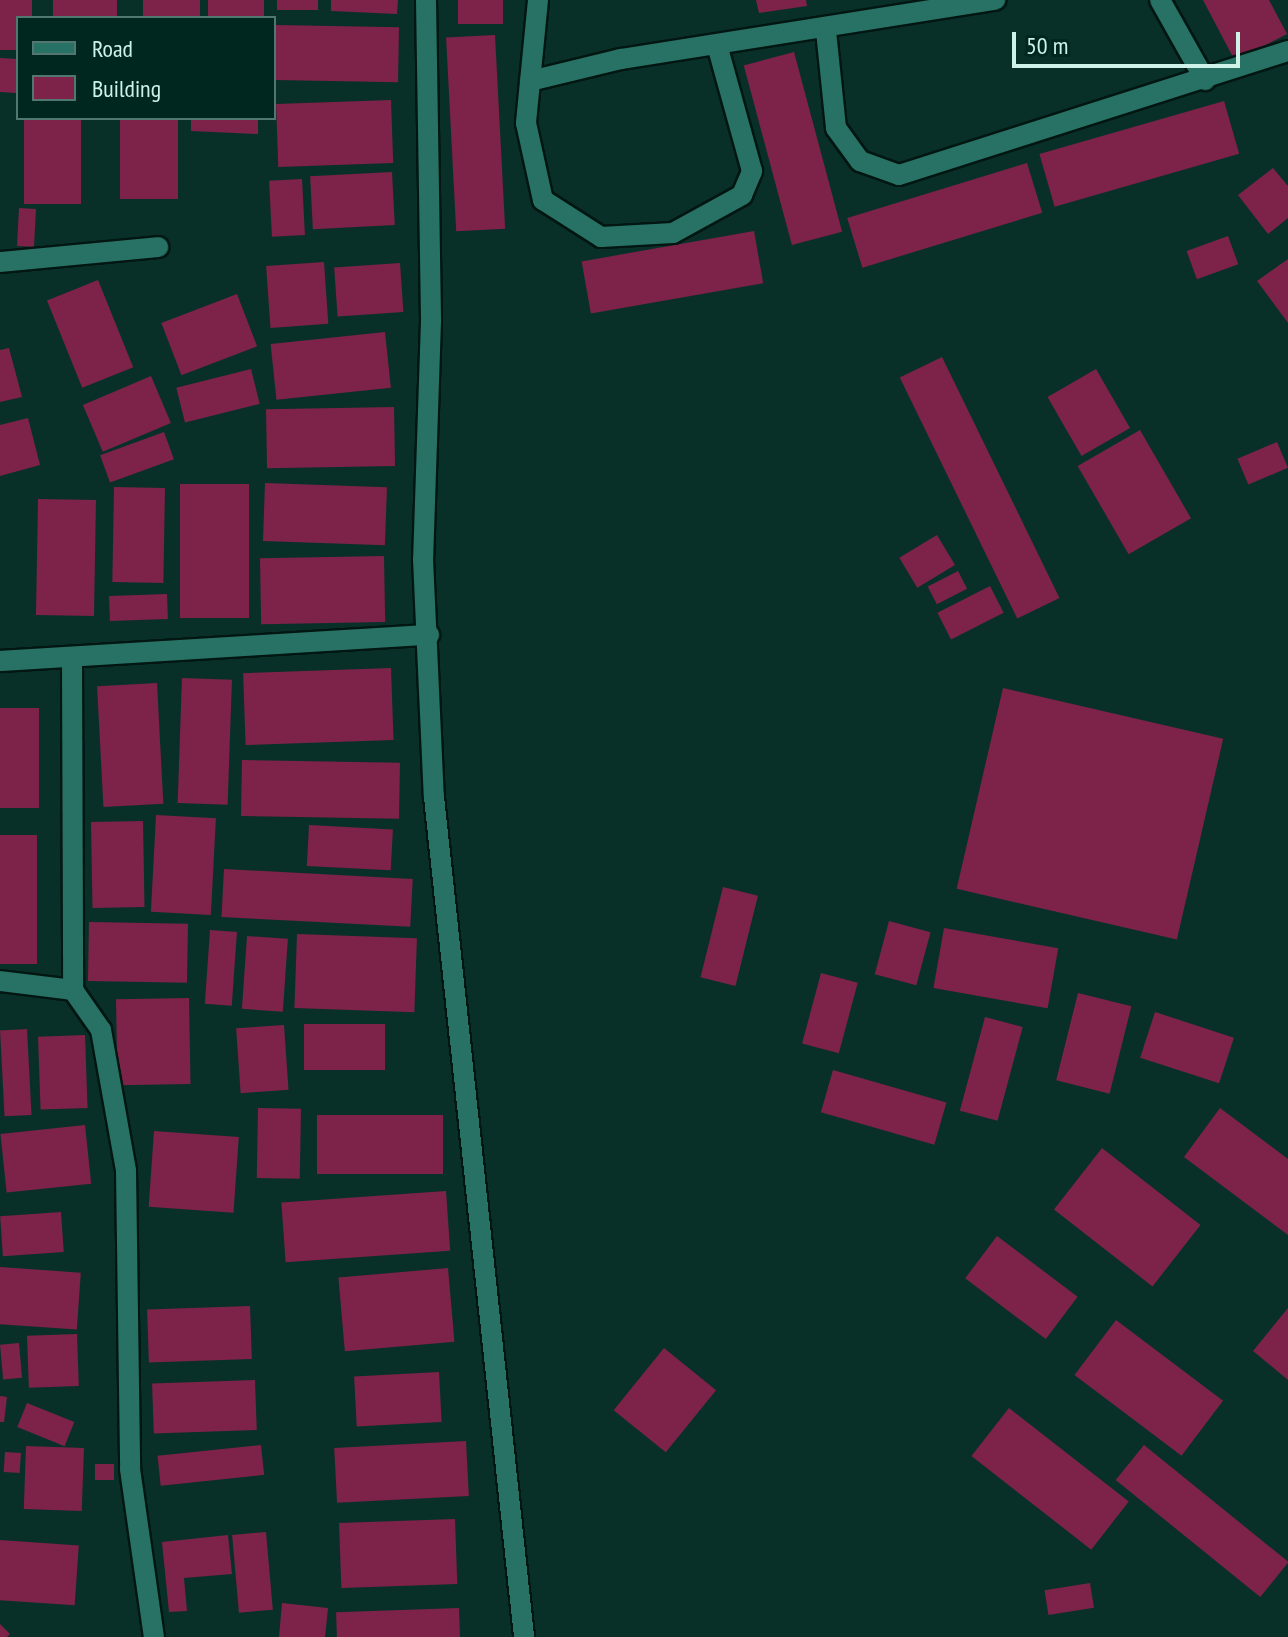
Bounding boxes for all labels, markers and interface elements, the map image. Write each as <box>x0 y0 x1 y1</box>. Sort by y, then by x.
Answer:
legend <box>16 16 276 120</box>
scale bar <box>1016 16 1244 66</box>
text: 50 m <box>1026 30 1068 61</box>
text: Road <box>92 33 133 64</box>
text: Building <box>92 73 161 104</box>

